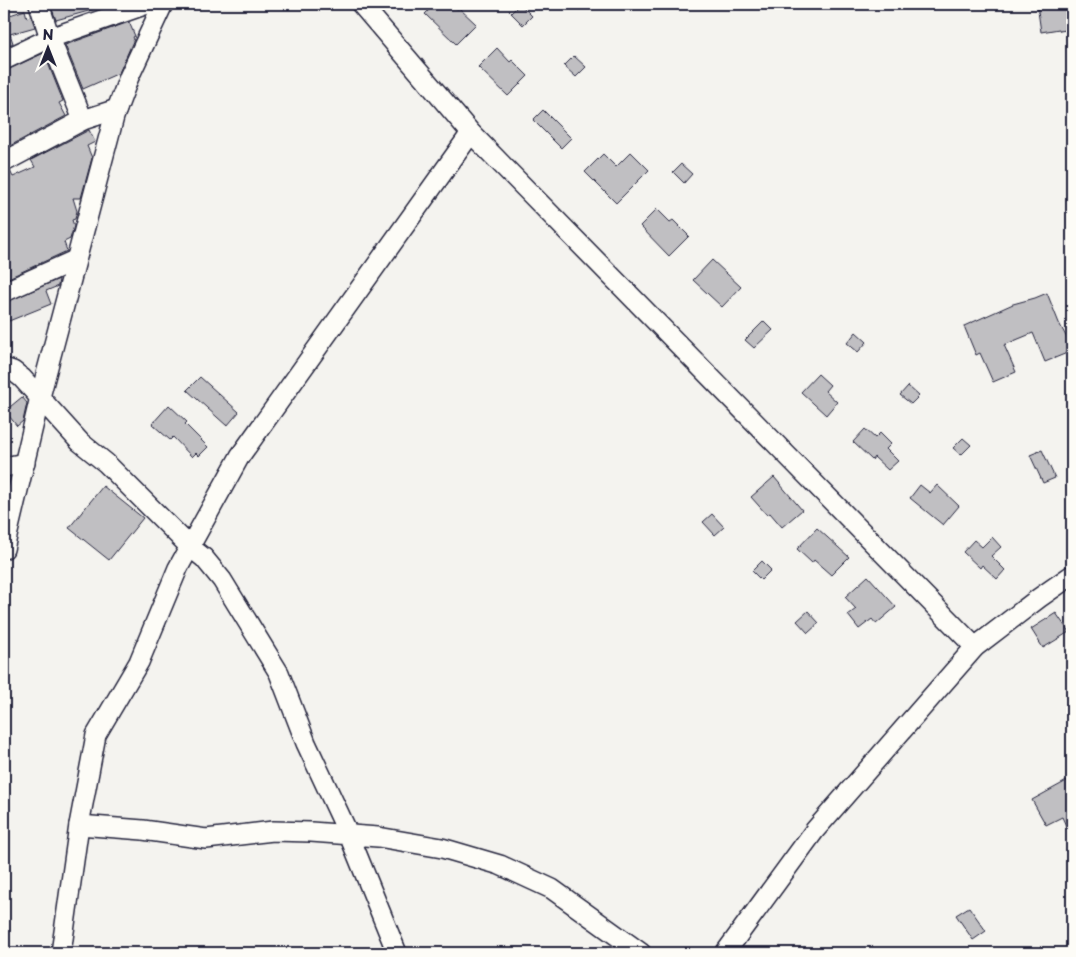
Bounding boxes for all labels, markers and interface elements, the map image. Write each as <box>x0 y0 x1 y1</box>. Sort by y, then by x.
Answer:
north arrow <box>22 22 72 72</box>
text: N <box>42 24 54 45</box>

